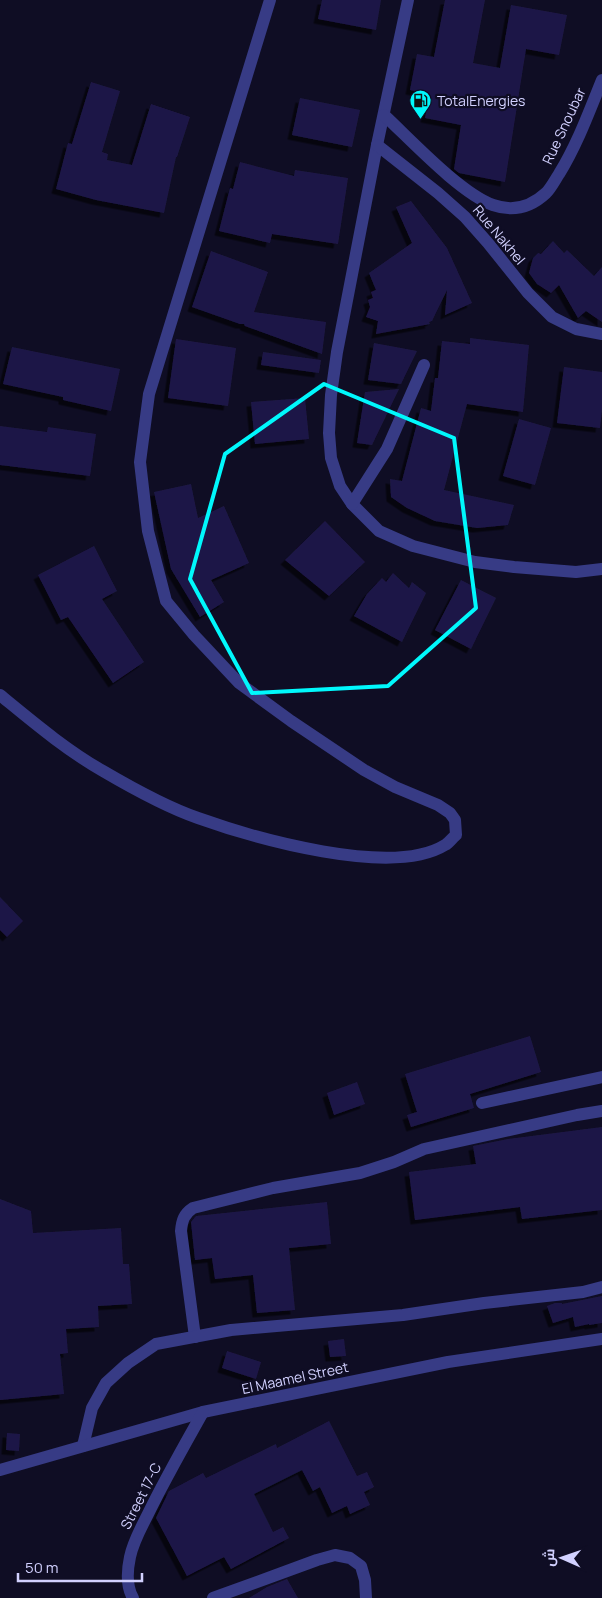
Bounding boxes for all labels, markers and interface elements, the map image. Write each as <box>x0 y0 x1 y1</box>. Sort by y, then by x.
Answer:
street label: Rue Snoubar <box>537 84 590 167</box>
fuel station icon: TotalEnergies <box>409 89 433 120</box>
place label: TotalEnergies <box>437 91 525 110</box>
street label: Rue Nakhel <box>469 201 530 268</box>
street label: El Maamel Street <box>240 1357 350 1398</box>
street label: Street 17-C <box>116 1459 165 1532</box>
north arrow <box>537 1533 587 1583</box>
text: ش <box>539 1548 558 1567</box>
scale bar <box>18 1550 141 1582</box>
text: 50 m <box>25 1557 59 1578</box>

